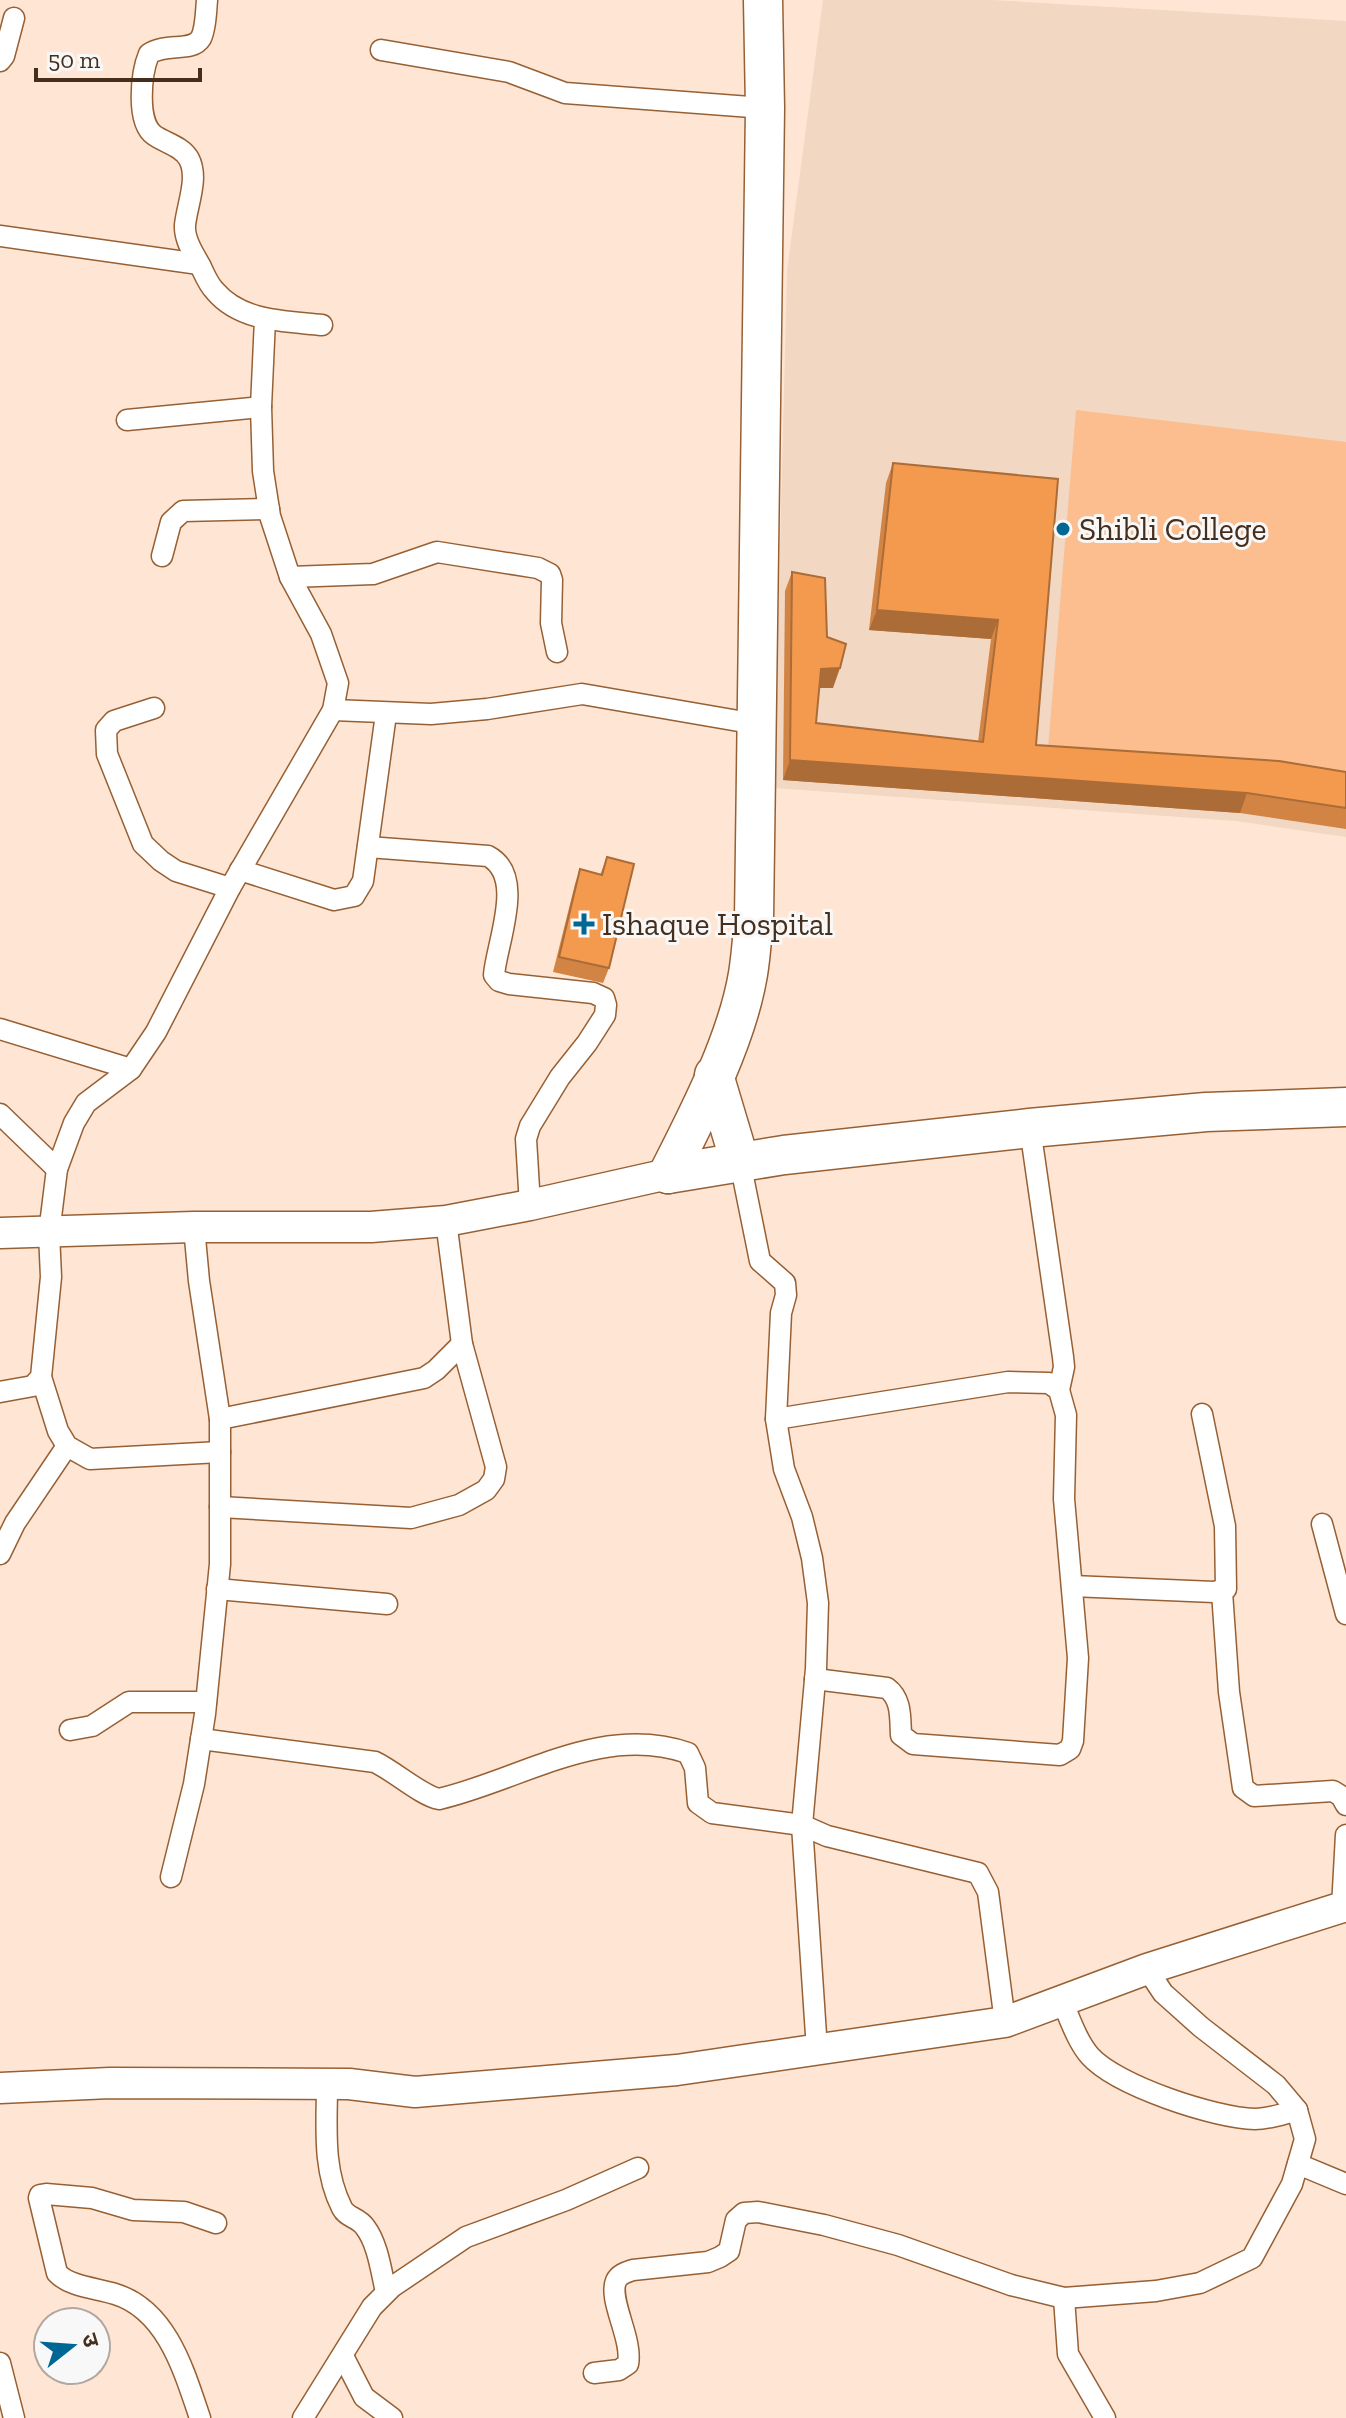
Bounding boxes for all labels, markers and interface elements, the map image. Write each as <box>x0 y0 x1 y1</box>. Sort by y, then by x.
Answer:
scale bar <box>36 32 200 82</box>
text: 50 m <box>48 45 101 74</box>
place label: Shibli College <box>1079 510 1267 548</box>
marker: Shibli College <box>1054 520 1072 538</box>
place label: Ishaque Hospital <box>602 905 833 943</box>
marker: Ishaque Hospital <box>573 913 595 935</box>
north arrow <box>32 2306 112 2386</box>
text: उ <box>76 2330 106 2351</box>

